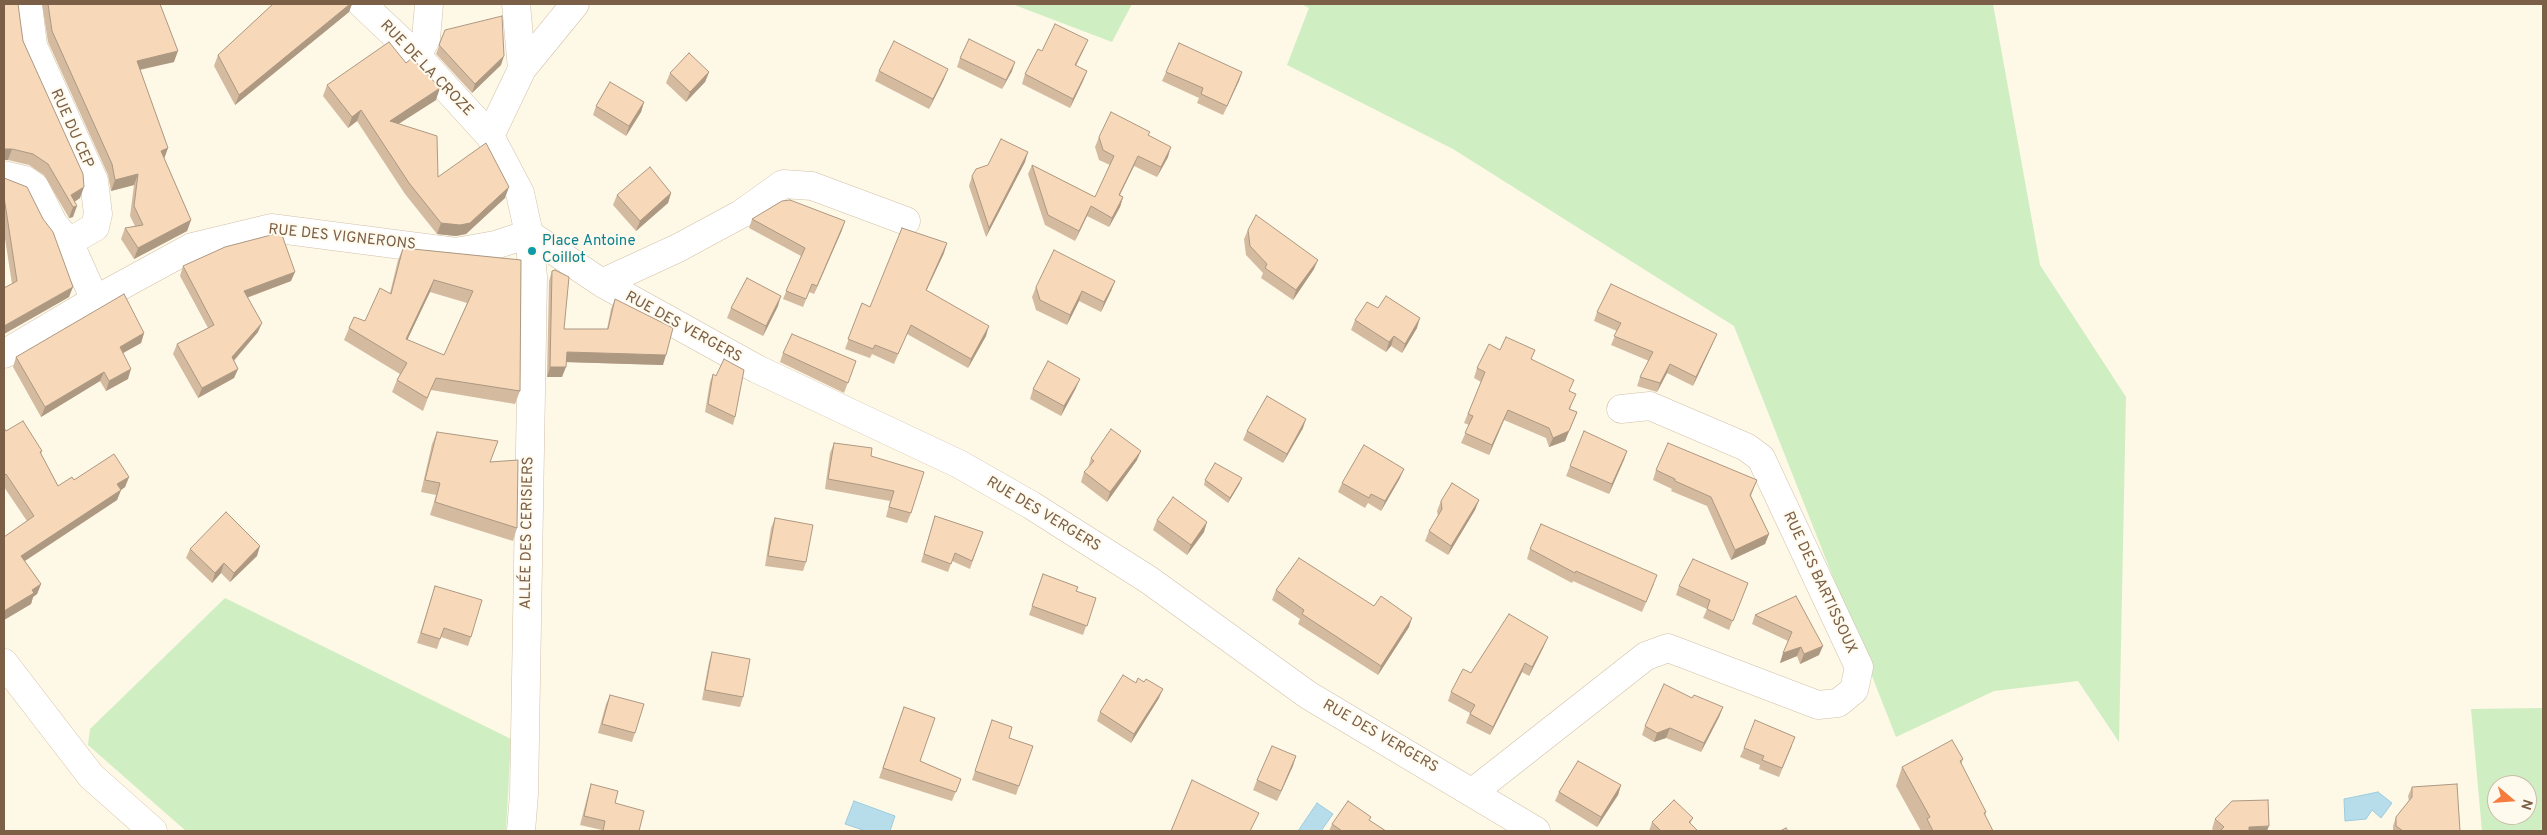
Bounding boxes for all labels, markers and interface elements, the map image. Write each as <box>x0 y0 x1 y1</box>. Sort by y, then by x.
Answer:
street label: RUE DE LA CROZE <box>376 17 476 121</box>
street label: RUE DU CEP <box>46 87 96 171</box>
street label: RUE DES VIGNERONS <box>267 221 417 255</box>
place label: Place Antoine Coillot <box>542 233 636 268</box>
marker: Place Antoine Coillot <box>526 245 538 257</box>
street label: RUE DES VERGERS <box>622 289 744 367</box>
street label: ALLÉE DES CERISIERS <box>518 456 538 610</box>
street label: RUE DES VERGERS <box>983 474 1103 556</box>
street label: RUE DES BARTISSOUX <box>1778 509 1860 657</box>
street label: RUE DES VERGERS <box>1319 697 1441 777</box>
north arrow <box>2487 775 2537 825</box>
text: N <box>2516 797 2535 812</box>

